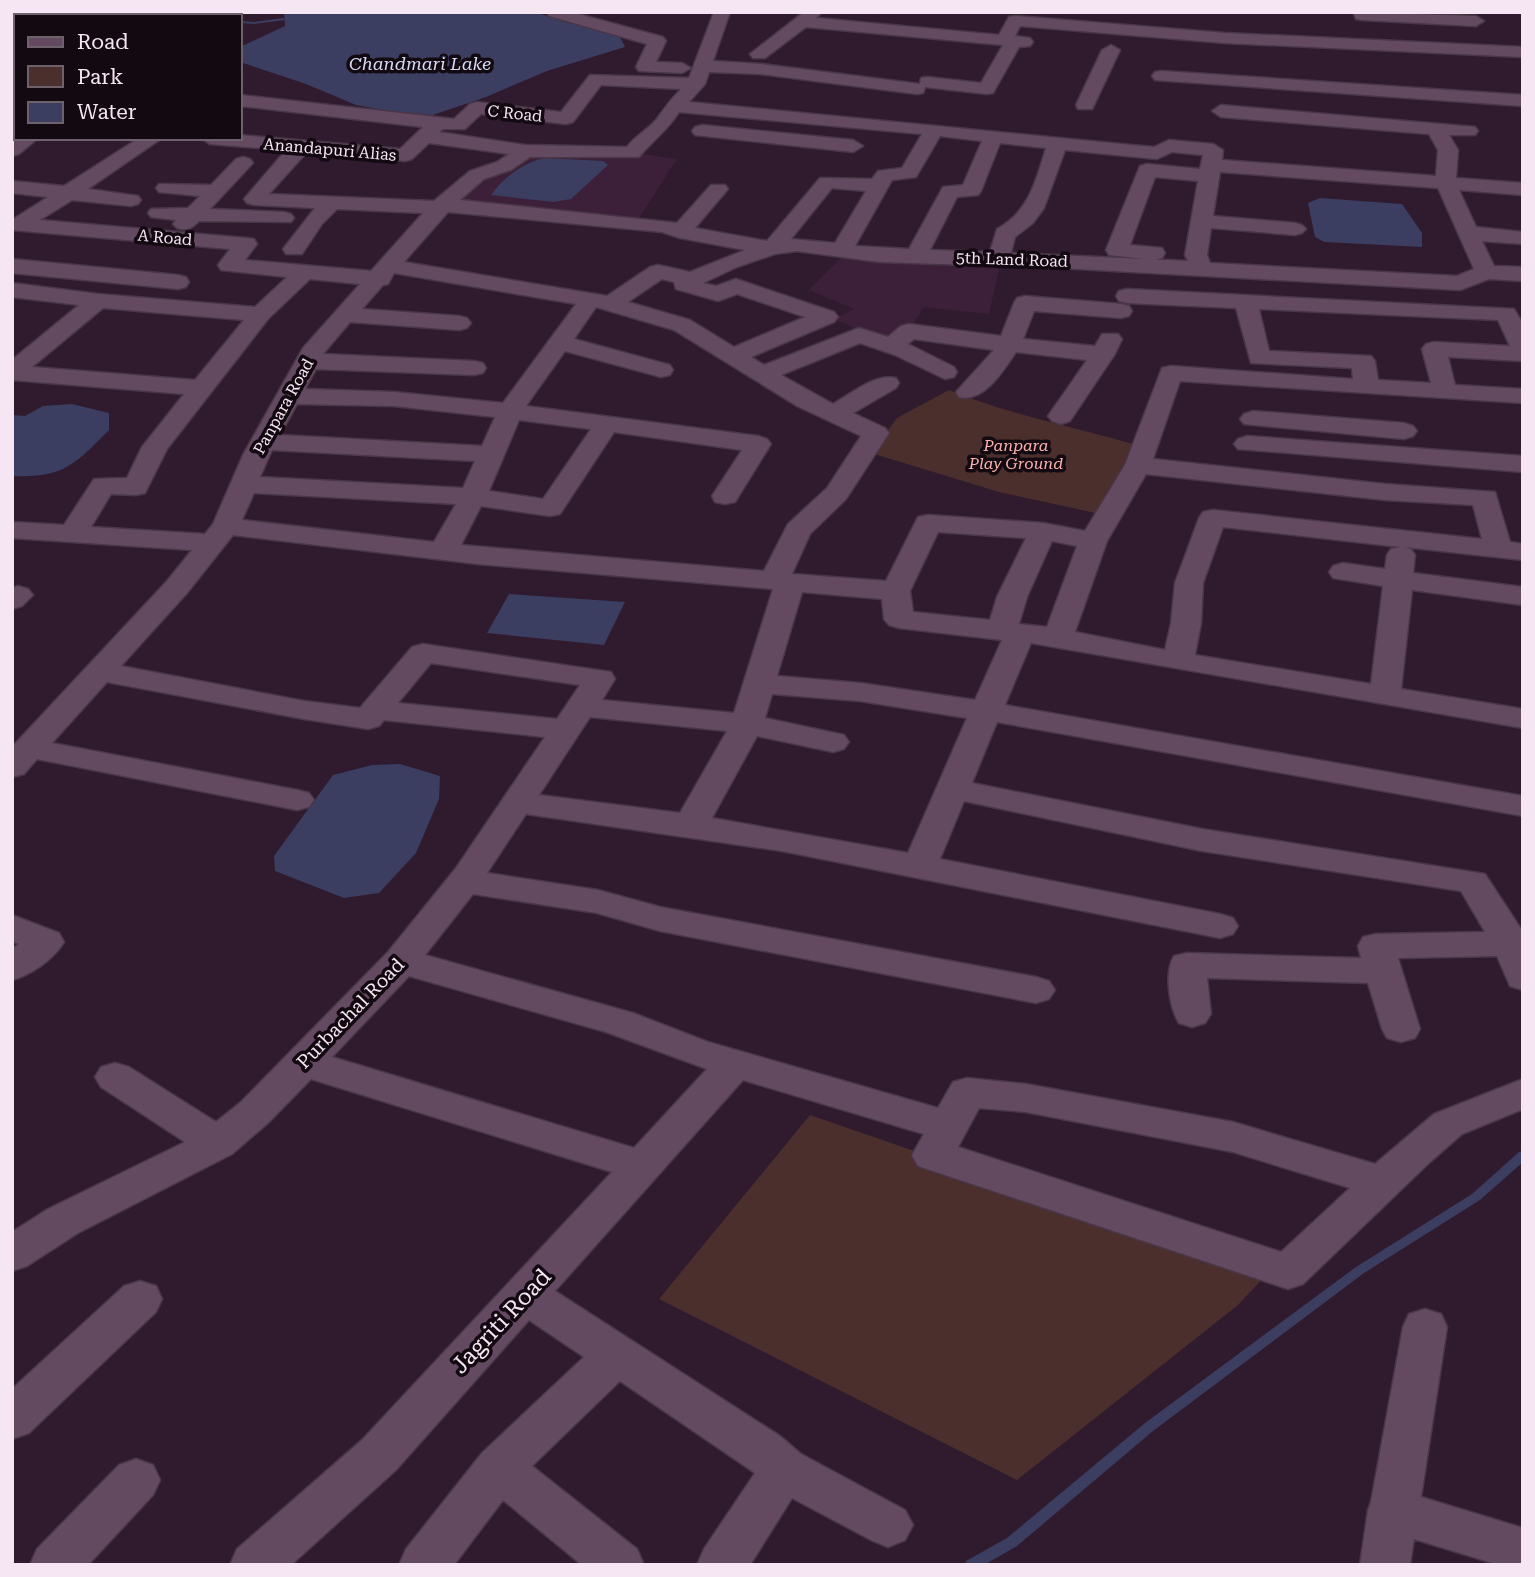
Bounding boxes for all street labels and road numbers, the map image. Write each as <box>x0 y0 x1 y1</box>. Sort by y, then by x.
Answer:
street label: C Road <box>487 101 543 126</box>
street label: Anandapuri Alias <box>263 134 398 165</box>
street label: A Road <box>137 226 193 249</box>
street label: 5th Land Road <box>956 248 1068 271</box>
street label: Panpara Road <box>249 355 318 457</box>
street label: Purbachal Road <box>292 953 409 1073</box>
street label: Jagriti Road <box>446 1263 557 1379</box>

